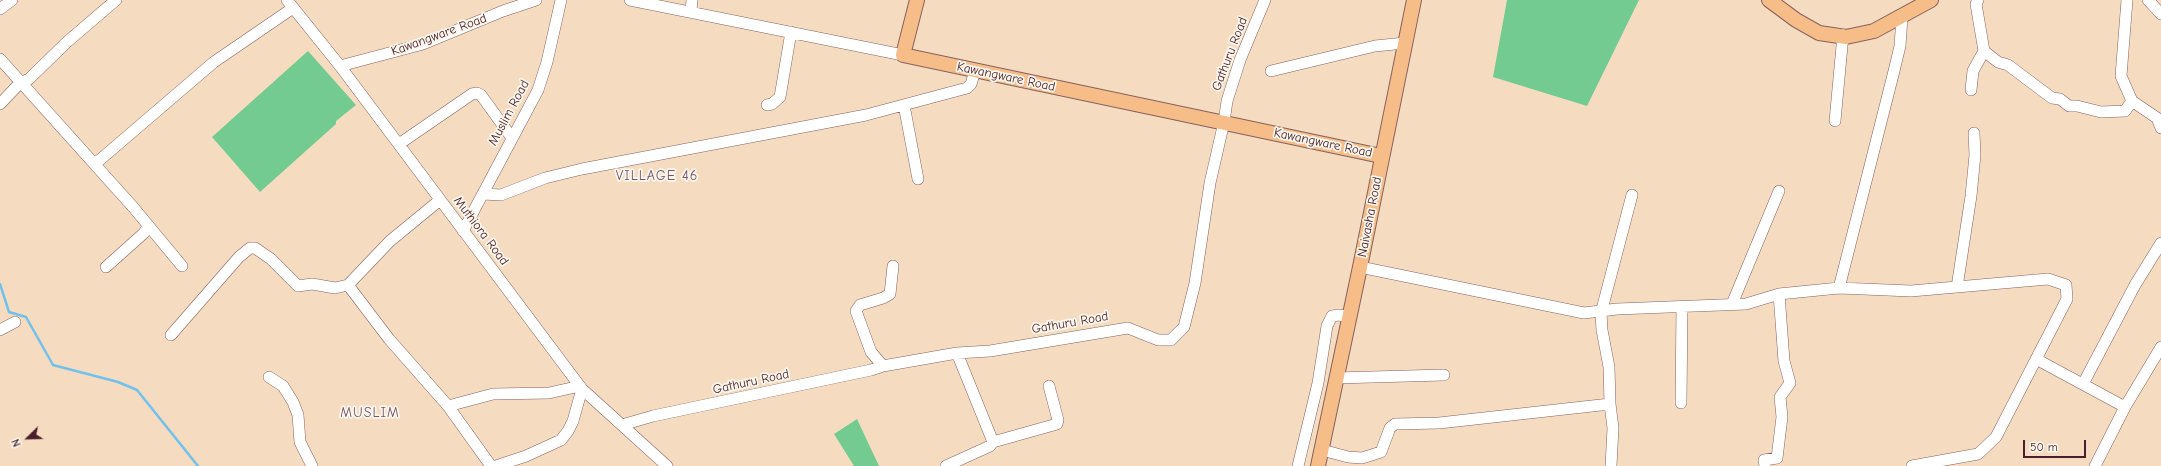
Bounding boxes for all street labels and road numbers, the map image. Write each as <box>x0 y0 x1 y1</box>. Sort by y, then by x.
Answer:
street label: Kawangware Road <box>389 11 489 59</box>
street label: Gathuru Road <box>1209 15 1251 93</box>
street label: Kawangware Road <box>955 59 1057 95</box>
street label: Muslim Road <box>485 78 533 148</box>
street label: Kawangware Road <box>1272 125 1374 161</box>
street label: Naivasha Road <box>1355 175 1385 259</box>
street label: Muthiora Road <box>450 194 512 268</box>
street label: Gathuru Road <box>1030 309 1110 337</box>
street label: Gathuru Road <box>711 366 791 398</box>

